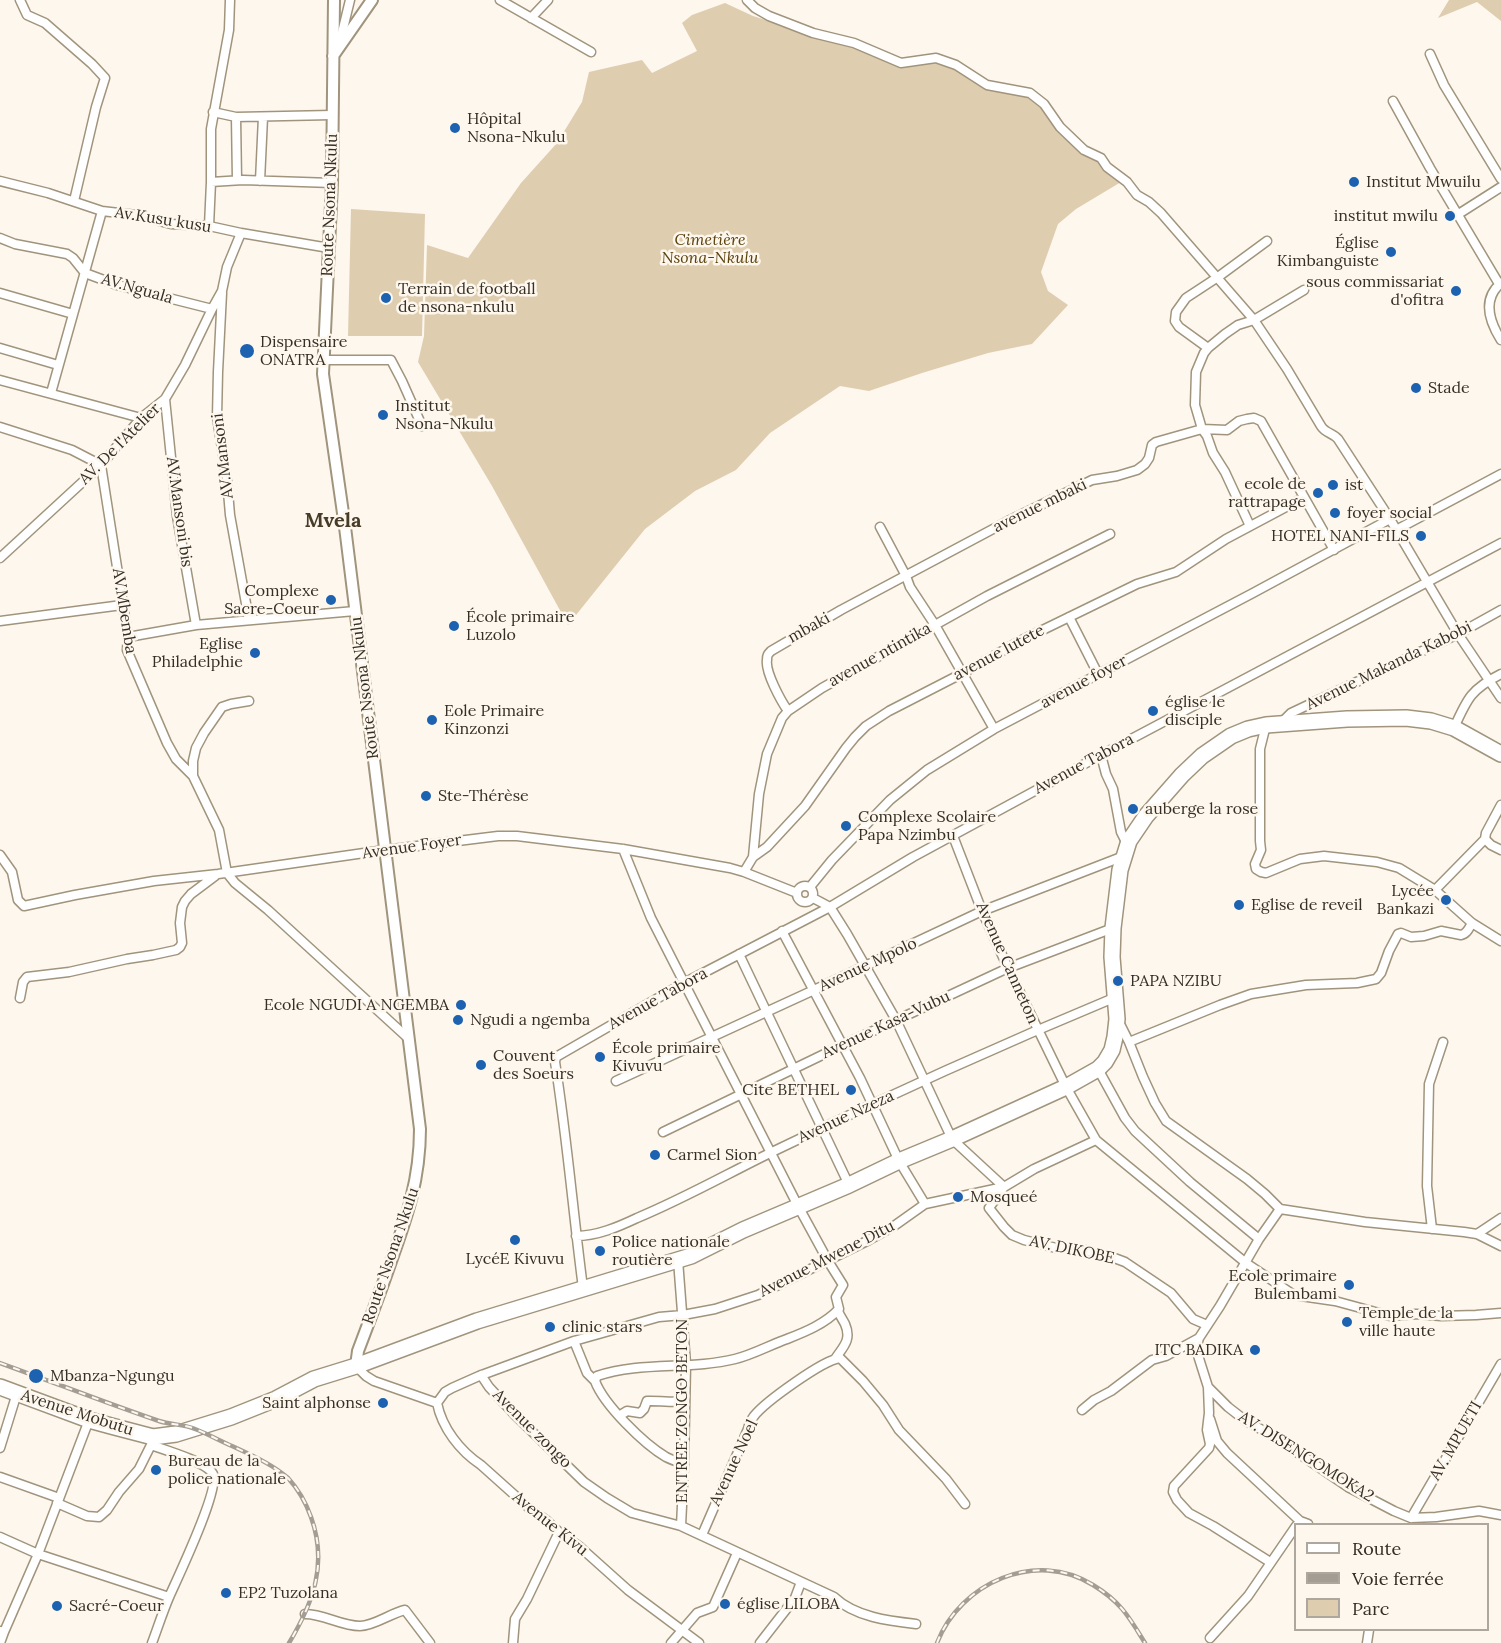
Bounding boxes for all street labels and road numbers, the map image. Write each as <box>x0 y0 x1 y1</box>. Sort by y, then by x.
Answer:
street label: Route Nsona Nkulu <box>318 133 342 277</box>
street label: Av.Kusu kusu <box>113 203 213 237</box>
street label: AV.Nguala <box>99 270 175 308</box>
street label: AV. De l'Atelier <box>75 399 165 489</box>
street label: AV.Mansoni <box>208 412 238 500</box>
street label: AV.Mansoni bis <box>162 456 196 568</box>
street label: avenue mbaki <box>990 475 1090 537</box>
street label: AV.Mbemba <box>108 567 140 655</box>
street label: mbaki <box>785 609 833 647</box>
street label: Route Nsona Nkulu <box>347 616 383 760</box>
street label: Avenue Makanda Kabobi <box>1303 618 1475 714</box>
street label: avenue ntintika <box>825 619 935 691</box>
street label: avenue lutete <box>950 621 1048 685</box>
street label: avenue foyer <box>1037 651 1131 713</box>
street label: Avenue Tabora <box>1031 730 1137 798</box>
street label: Avenue Foyer <box>361 831 463 863</box>
street label: Avenue Canneton <box>972 899 1042 1027</box>
street label: Avenue Mpolo <box>816 934 920 996</box>
street label: Avenue Tabora <box>605 964 711 1034</box>
street label: Avenue Kasa-Vubu <box>819 987 953 1063</box>
street label: Avenue Nzeza <box>795 1086 897 1148</box>
street label: Route Nsona Nkulu <box>359 1185 423 1327</box>
street label: Avenue Mwene Ditu <box>756 1217 898 1301</box>
street label: AV. DIKOBE <box>1028 1232 1116 1268</box>
street label: ENTREE ZONGO BETON <box>672 1319 692 1503</box>
street label: Avenue Mobutu <box>18 1386 136 1440</box>
street label: Avenue zongo <box>489 1386 575 1472</box>
street label: AV. MPUETI <box>1426 1398 1486 1484</box>
street label: AV. DISENGOMOKA2 <box>1235 1408 1377 1506</box>
street label: Avenue Noel <box>706 1417 762 1509</box>
street label: Avenue Kivu <box>508 1488 592 1560</box>

